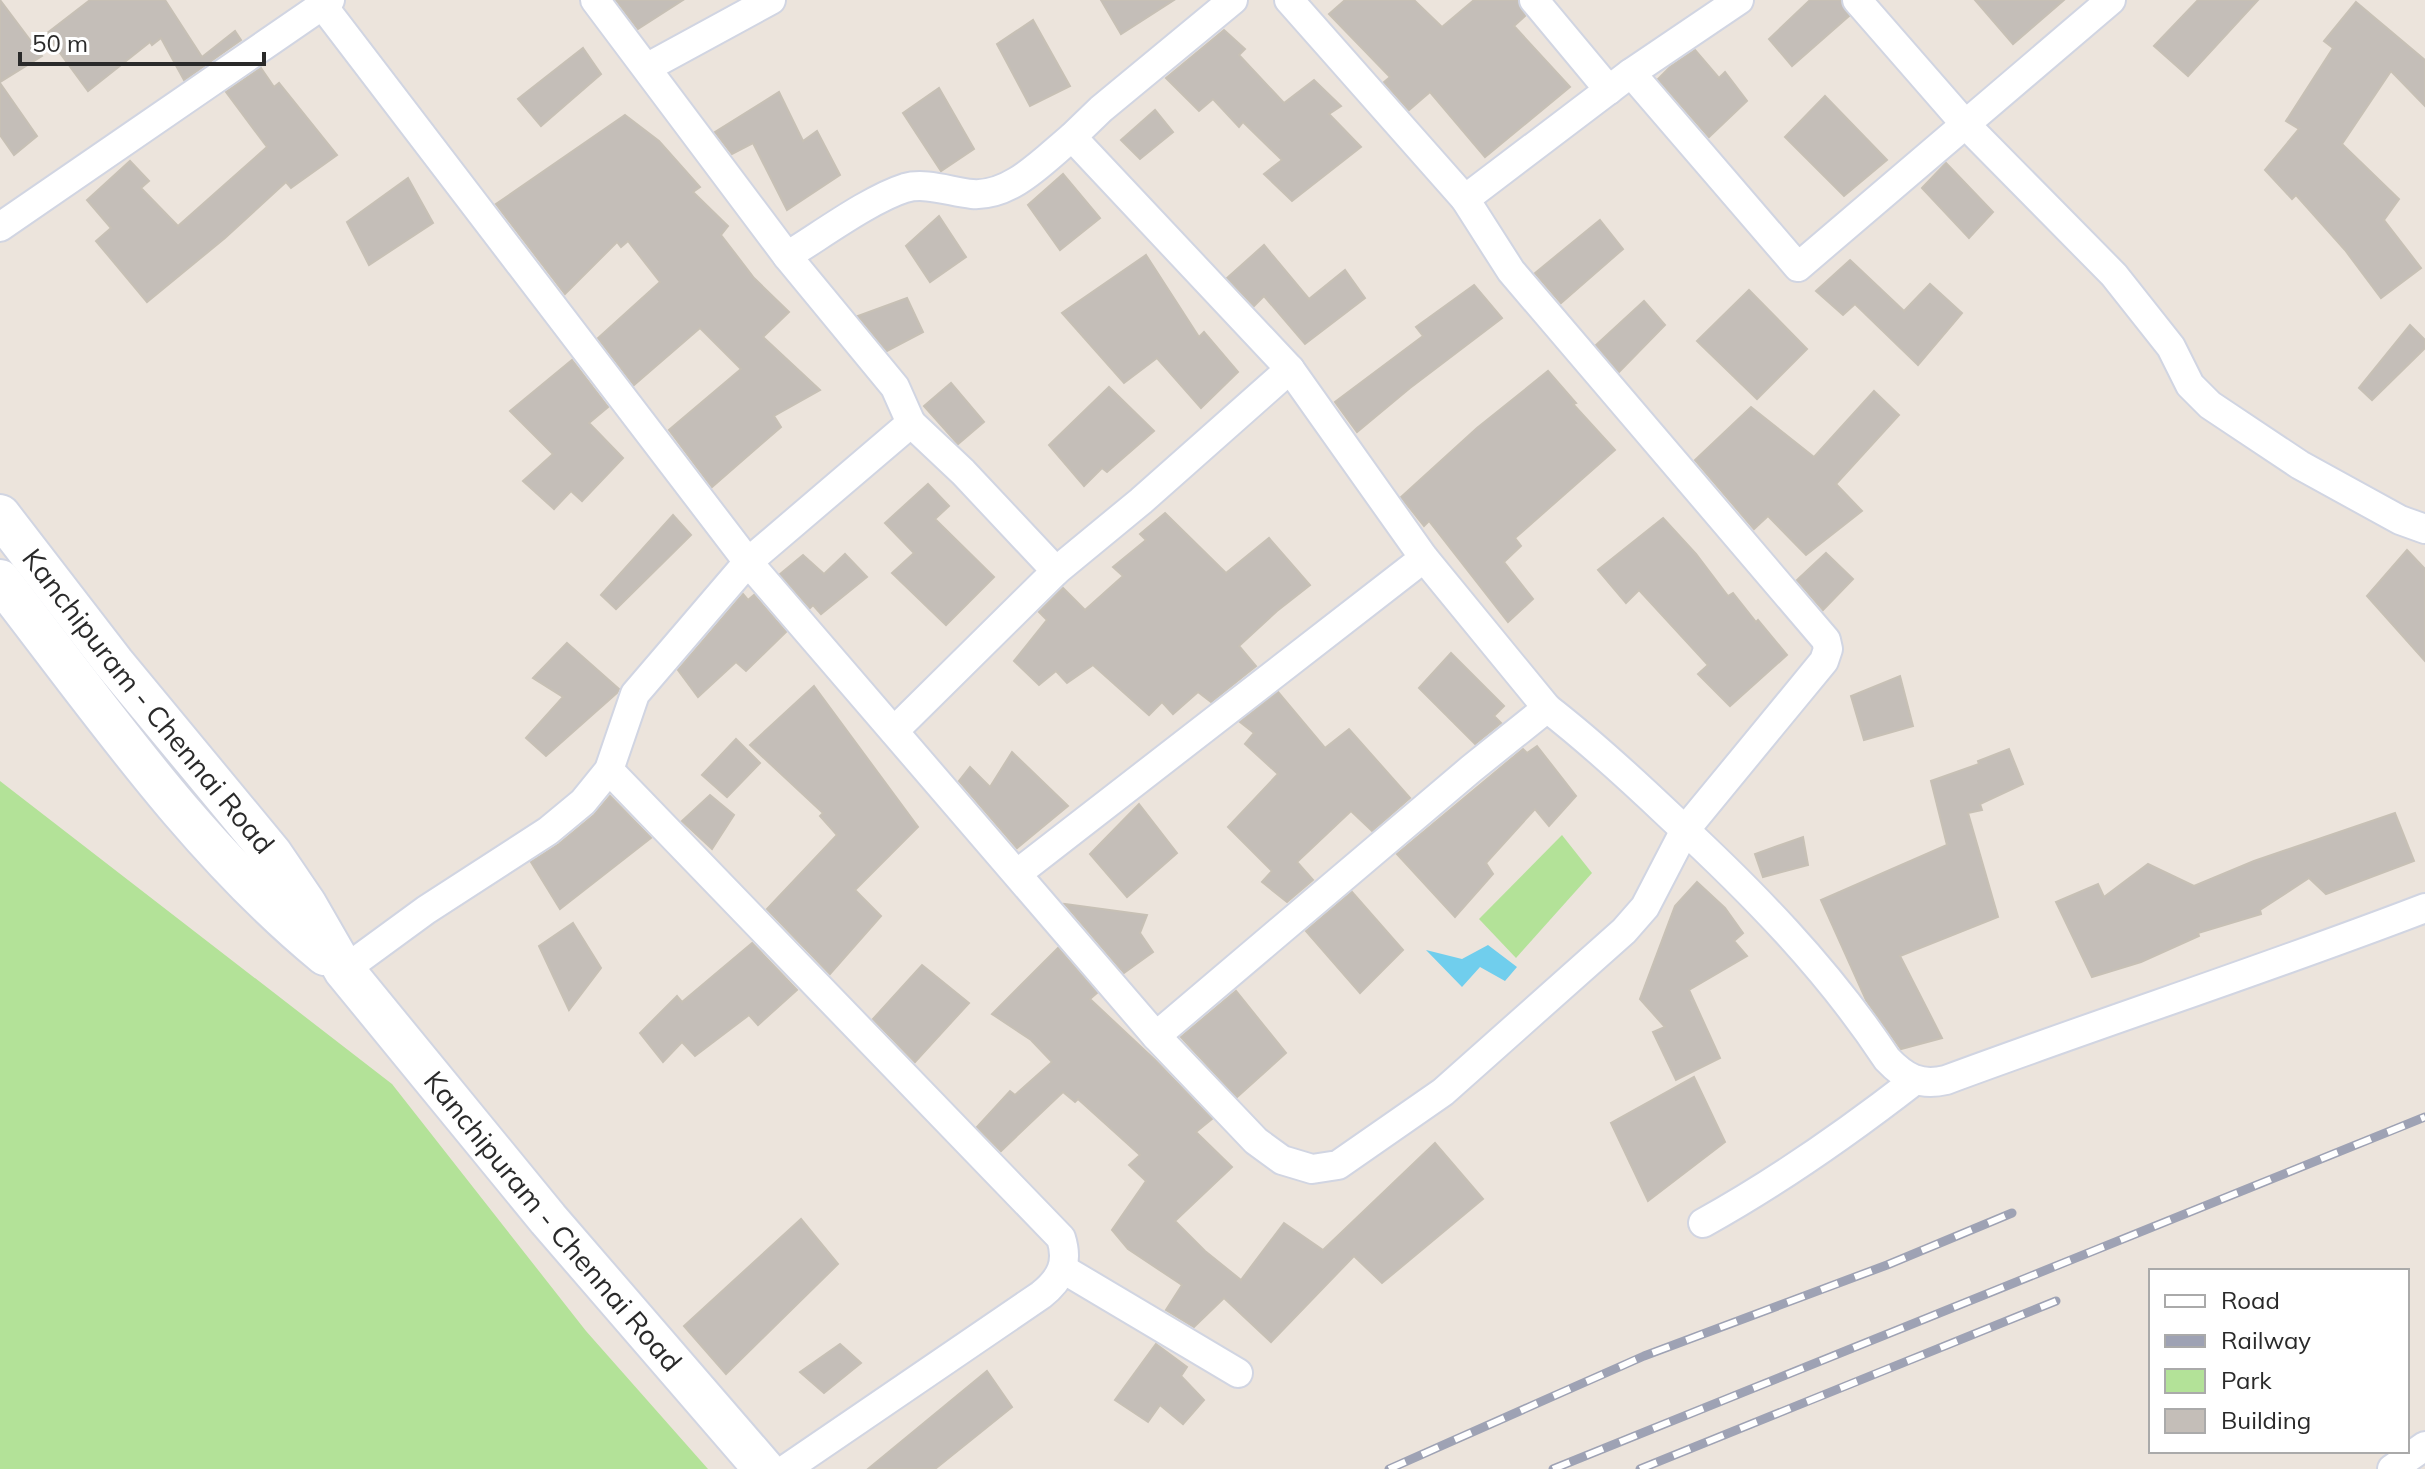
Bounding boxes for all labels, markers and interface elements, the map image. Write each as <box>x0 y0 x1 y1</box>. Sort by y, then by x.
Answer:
scale bar <box>20 16 264 66</box>
text: 50 m <box>32 28 88 58</box>
street label: Kanchipuram - Chennai Road <box>15 541 282 860</box>
street label: Kanchipuram - Chennai Road <box>417 1063 690 1378</box>
legend <box>2149 1269 2409 1453</box>
text: Road <box>2221 1285 2280 1315</box>
text: Railway <box>2221 1325 2311 1355</box>
text: Park <box>2221 1365 2272 1395</box>
text: Building <box>2221 1405 2311 1435</box>

